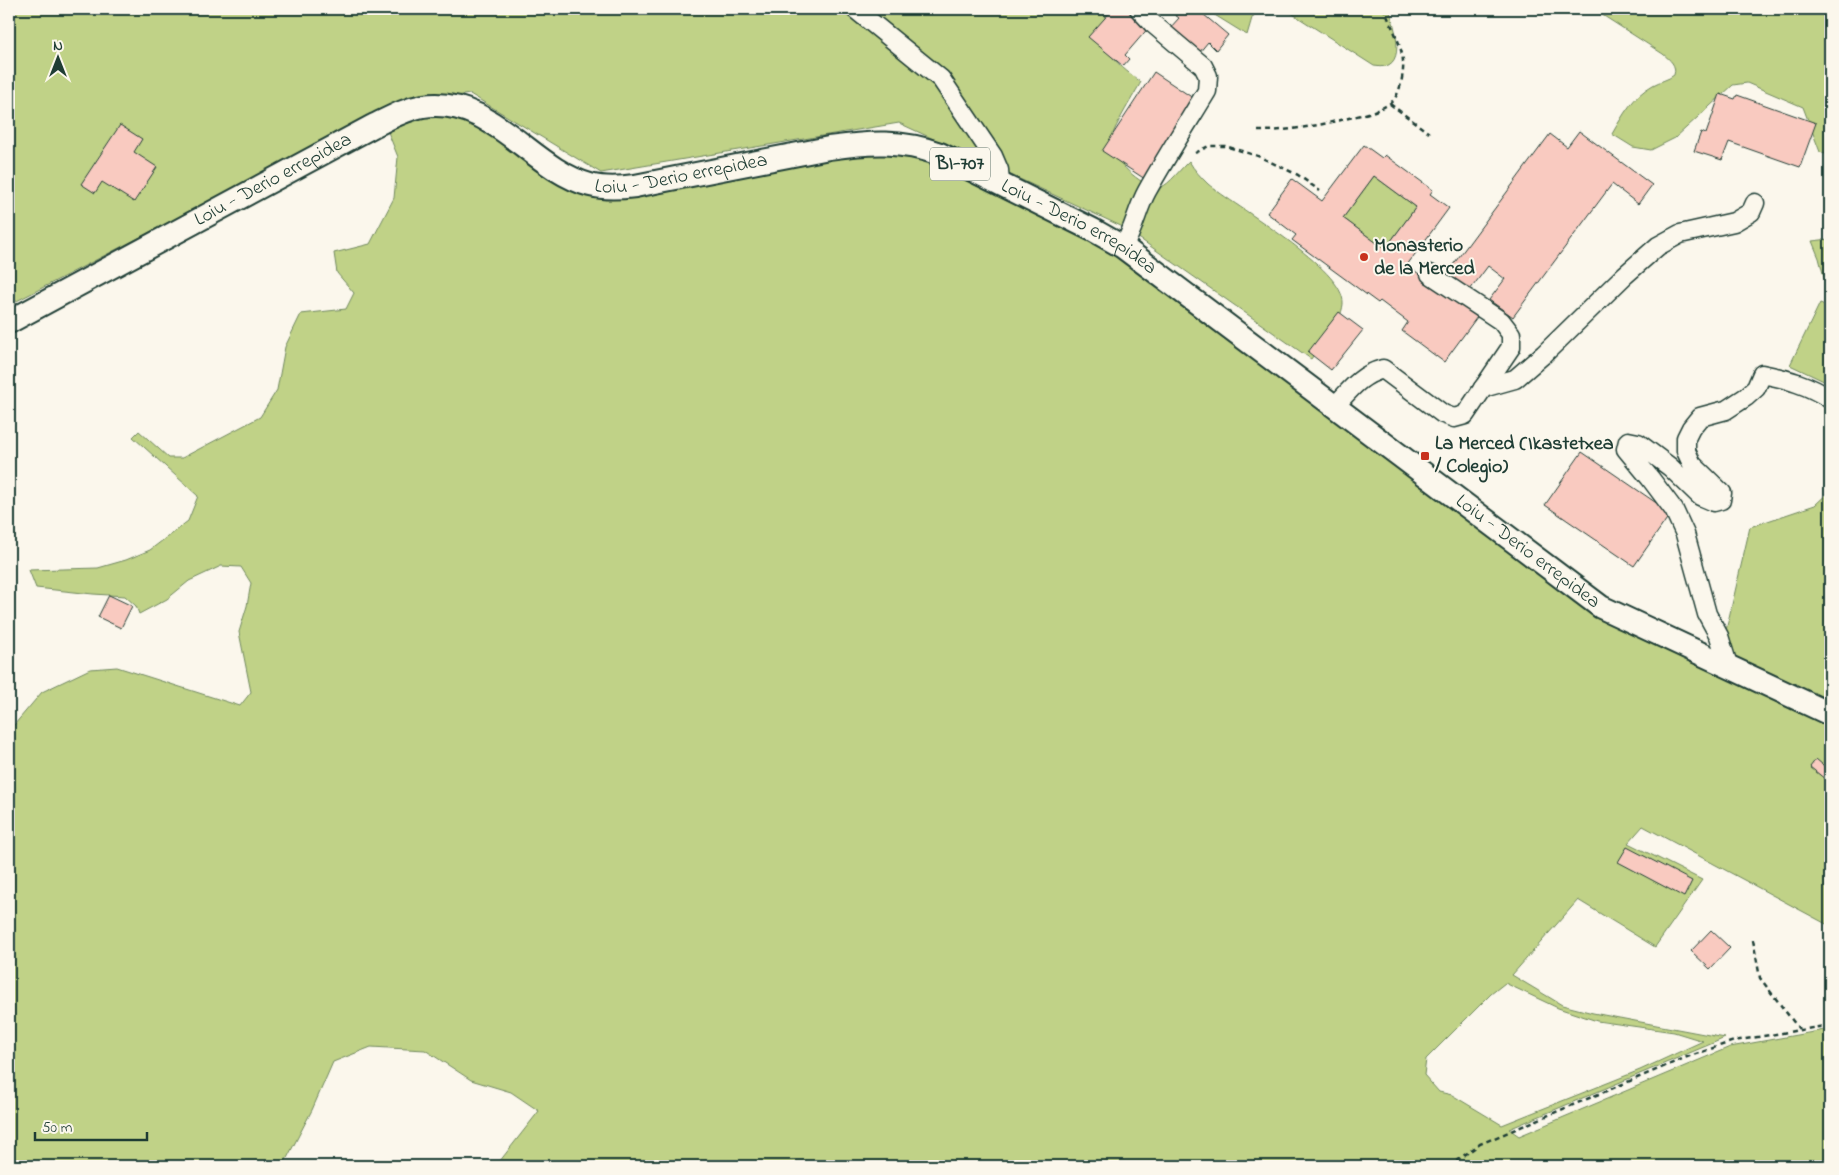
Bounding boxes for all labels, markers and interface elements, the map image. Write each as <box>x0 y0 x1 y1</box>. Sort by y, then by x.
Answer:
north arrow <box>32 32 82 82</box>
text: N <box>53 36 63 57</box>
street label: Loiu - Derio errepidea <box>189 126 357 234</box>
street label: Loiu - Derio errepidea <box>593 146 770 202</box>
road number: BI-707 <box>930 147 990 180</box>
street label: Loiu - Derio errepidea <box>996 172 1163 282</box>
place label: Monasterio de la Merced <box>1374 232 1475 284</box>
marker: Monasterio de la Merced <box>1358 251 1370 263</box>
place label: La Merced (Ikastetxea / Colegio) <box>1434 430 1614 483</box>
marker: La Merced (Ikastetxea / Colegio) <box>1419 450 1431 462</box>
street label: Loiu - Derio errepidea <box>1449 488 1606 616</box>
scale bar <box>35 1110 148 1142</box>
text: 50 m <box>42 1117 73 1139</box>

